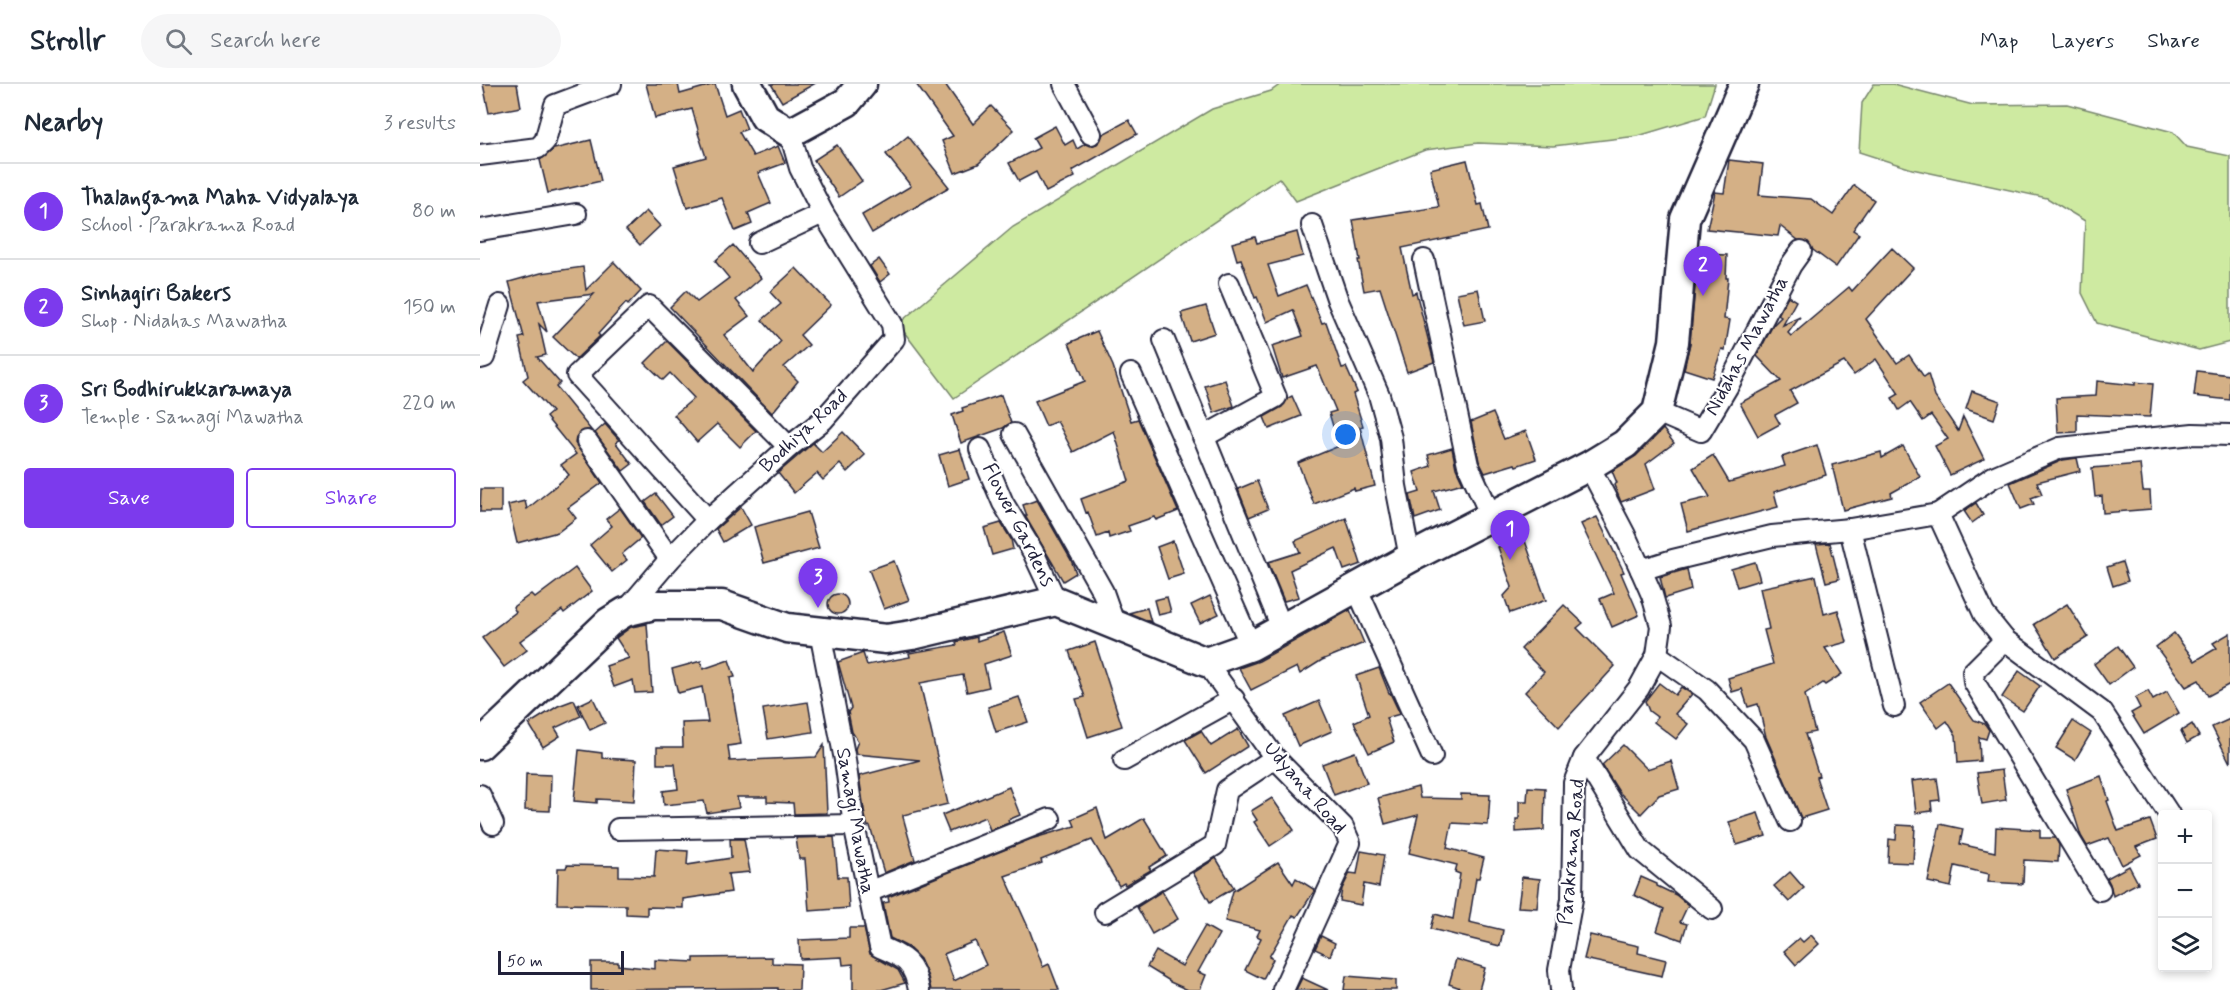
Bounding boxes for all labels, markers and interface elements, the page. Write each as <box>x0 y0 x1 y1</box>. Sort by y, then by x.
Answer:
search box <box>141 14 561 68</box>
text: Strollr <box>30 23 105 60</box>
icon: search <box>162 25 195 58</box>
text: Search here <box>210 27 321 55</box>
text: Map <box>1980 27 2018 55</box>
text: Layers <box>2051 27 2114 55</box>
text: Share <box>2147 27 2200 55</box>
text: Nearby <box>24 106 103 140</box>
text: 3 results <box>384 110 456 137</box>
text: Thalangama Maha Vidyalaya <box>81 184 359 212</box>
text: 1 <box>39 198 48 225</box>
text: 80 m <box>412 198 456 225</box>
text: School · Parakrama Road <box>81 212 295 239</box>
pin: 2 <box>1684 246 1722 296</box>
street label: Nidahas Mawatha <box>1699 271 1795 421</box>
text: Sinhagiri Bakers <box>81 280 231 308</box>
text: 2 <box>39 294 48 321</box>
text: 150 m <box>403 294 456 321</box>
text: Shop · Nidahas Mawatha <box>81 308 288 335</box>
text: Sri Bodhirukkaramaya <box>81 376 292 404</box>
street label: Bodhiya Road <box>754 383 854 479</box>
text: 3 <box>39 390 48 417</box>
text: 220 m <box>402 390 456 417</box>
text: Temple · Samagi Mawatha <box>81 404 304 431</box>
your location <box>1331 420 1360 449</box>
street label: Flower Gardens <box>975 459 1061 591</box>
button: Save <box>24 468 234 528</box>
button: Share <box>246 468 456 528</box>
pin: 1 <box>1490 510 1530 560</box>
pin: 3 <box>798 558 838 608</box>
street label: Udyana Road <box>1257 736 1353 840</box>
street label: Samagi Mawatha <box>828 746 881 897</box>
street label: Parakrama Road <box>1552 778 1592 926</box>
map controls <box>2158 810 2212 972</box>
button: + <box>2158 810 2212 864</box>
button: − <box>2158 864 2212 918</box>
button: layers <box>2158 918 2212 972</box>
scale bar <box>498 948 624 976</box>
text: 50 m <box>507 951 543 972</box>

